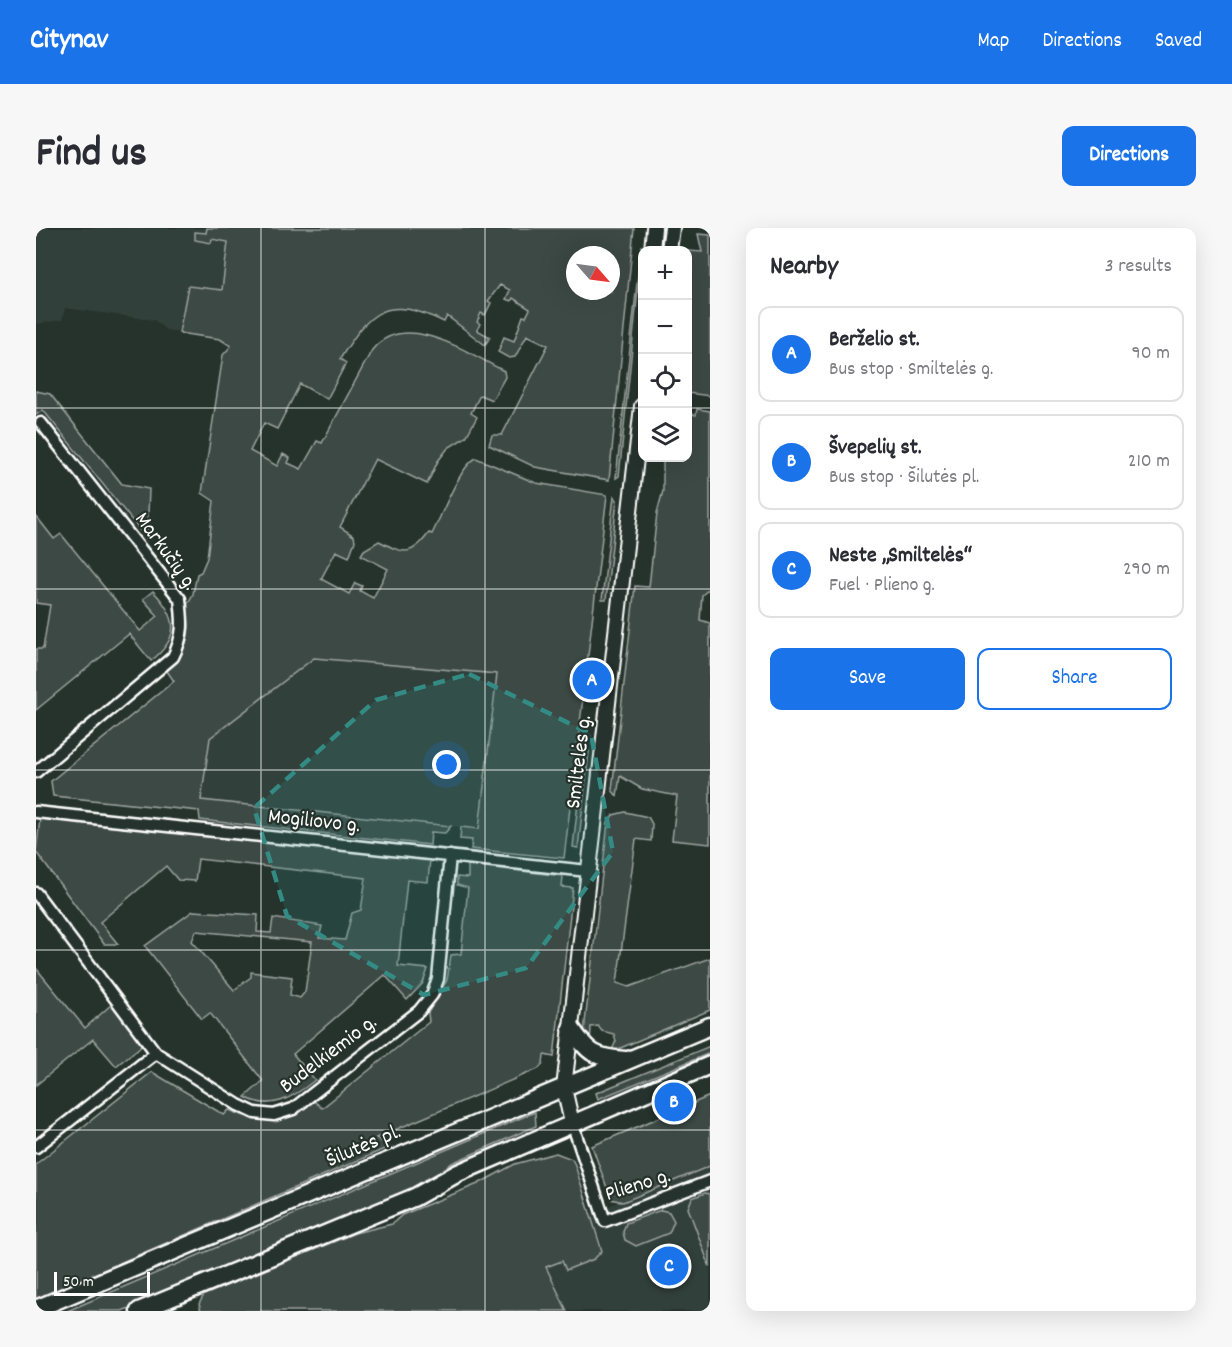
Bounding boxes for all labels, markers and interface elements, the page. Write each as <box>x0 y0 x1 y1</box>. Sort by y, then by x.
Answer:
text: Citynav <box>30 22 108 62</box>
text: Map <box>978 27 1009 57</box>
text: Directions <box>1042 27 1122 57</box>
text: Saved <box>1155 27 1202 57</box>
text: Find us <box>36 126 147 186</box>
button: Directions <box>1062 126 1196 186</box>
north arrow <box>566 246 620 300</box>
map controls <box>638 246 692 462</box>
button: + <box>638 246 692 300</box>
text: Nearby <box>770 249 838 286</box>
text: 3 results <box>1105 253 1172 281</box>
button: − <box>638 300 692 354</box>
text: Berželio st. <box>829 325 920 356</box>
text: A <box>786 340 797 368</box>
text: 90 m <box>1132 340 1170 368</box>
button: locate <box>638 354 692 408</box>
text: Bus stop · Smiltelės g. <box>829 356 993 384</box>
button: layers <box>638 408 692 462</box>
text: Švepelių st. <box>829 433 922 464</box>
text: B <box>787 448 796 476</box>
text: 210 m <box>1128 448 1170 476</box>
text: Bus stop · Šilutės pl. <box>829 464 979 492</box>
street label: Markučių g. <box>126 506 204 598</box>
text: Neste „Smiltelės“ <box>829 541 972 572</box>
text: C <box>787 556 796 584</box>
text: 290 m <box>1123 556 1170 584</box>
text: Fuel · Plieno g. <box>829 572 935 600</box>
button: Save <box>770 648 965 710</box>
button: Share <box>977 648 1172 710</box>
pin: A <box>572 658 612 702</box>
street label: Smiltelės g. <box>559 713 601 811</box>
your location <box>432 750 461 779</box>
street label: Mogiliovo g. <box>266 802 362 842</box>
street label: Budelkiemio g. <box>274 1008 384 1102</box>
pin: B <box>654 1080 694 1124</box>
street label: Šilutės pl. <box>322 1117 406 1177</box>
street label: Plieno g. <box>601 1161 675 1211</box>
pin: C <box>650 1244 688 1288</box>
scale bar <box>54 1269 150 1296</box>
text: 50 m <box>63 1271 94 1294</box>

